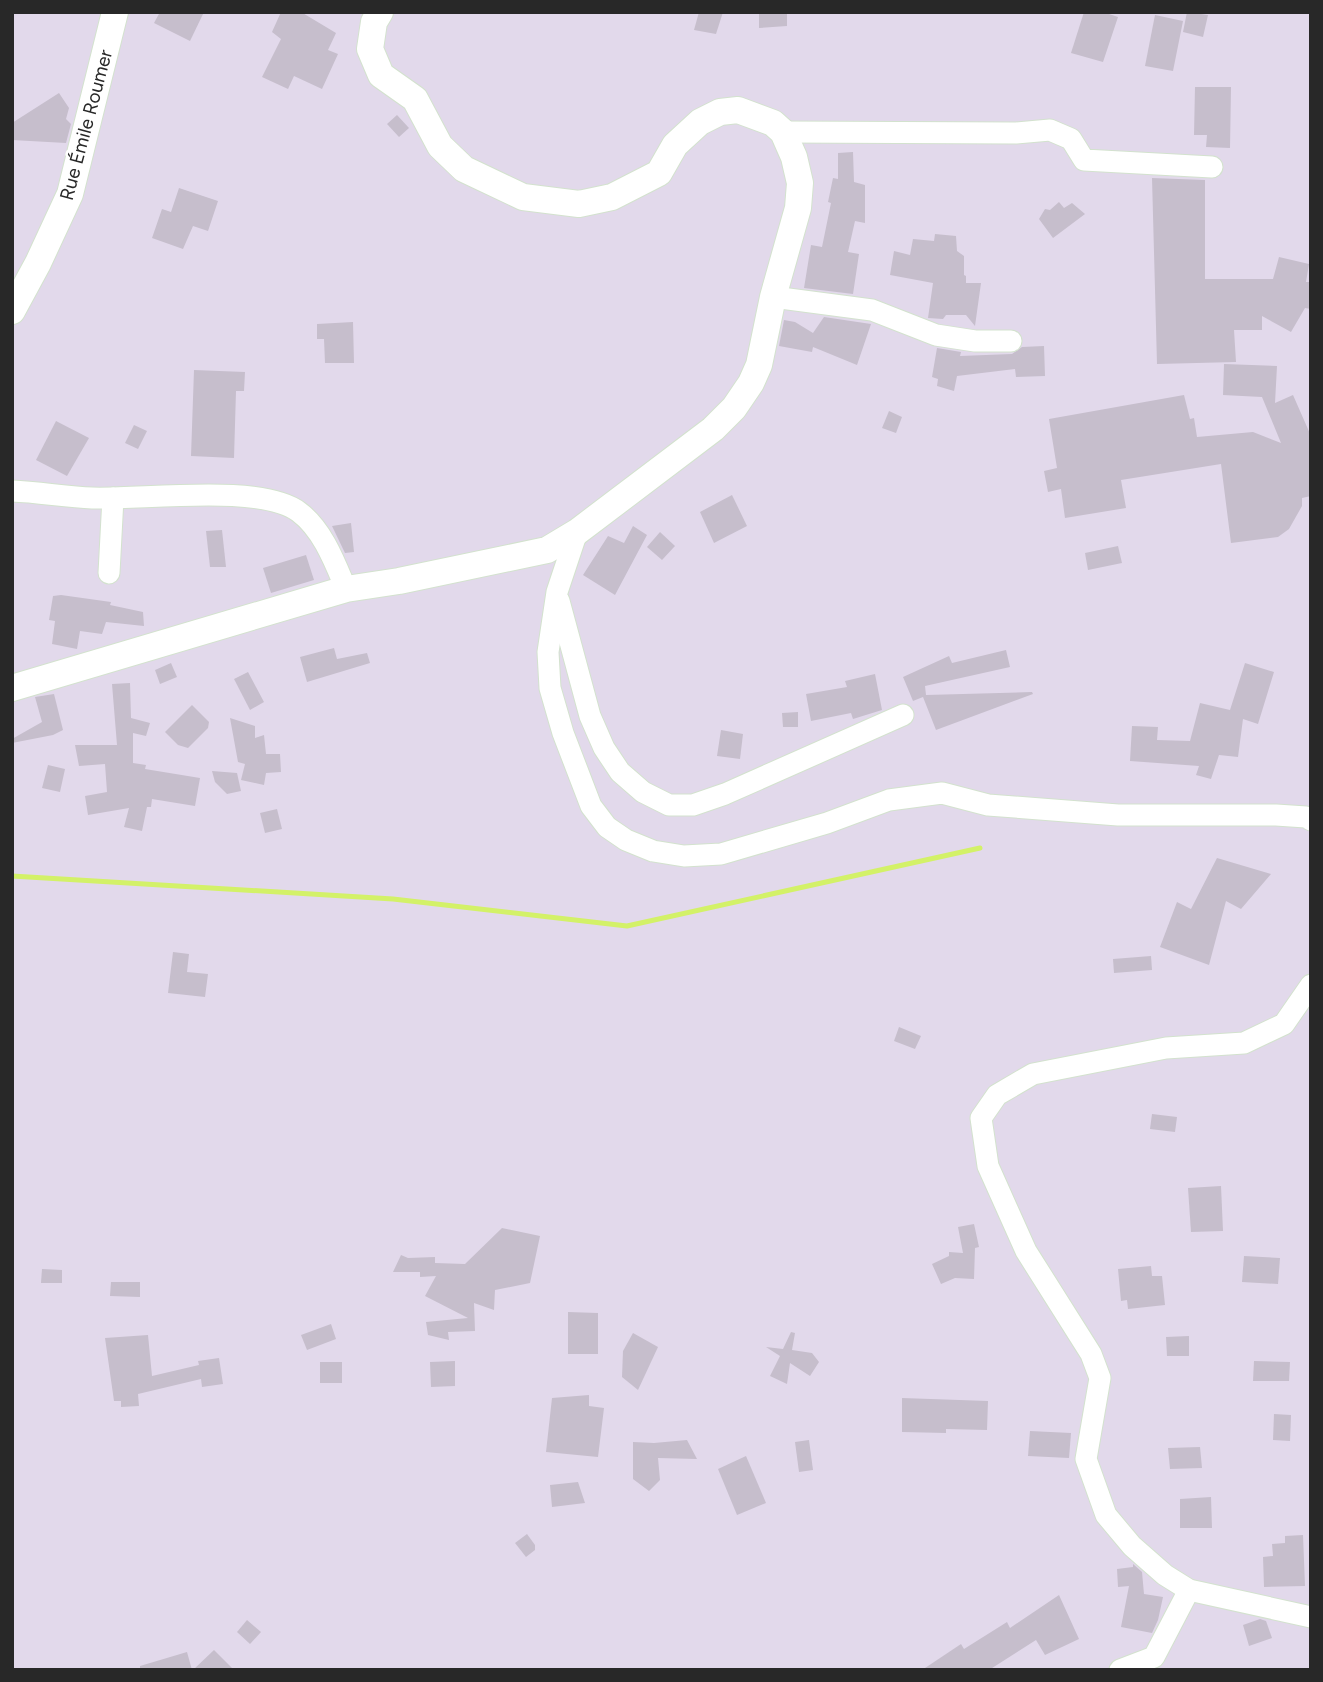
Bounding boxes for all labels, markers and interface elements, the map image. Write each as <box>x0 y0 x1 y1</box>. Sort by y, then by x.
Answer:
street label: Rue Émile Roumer <box>55 47 117 203</box>

